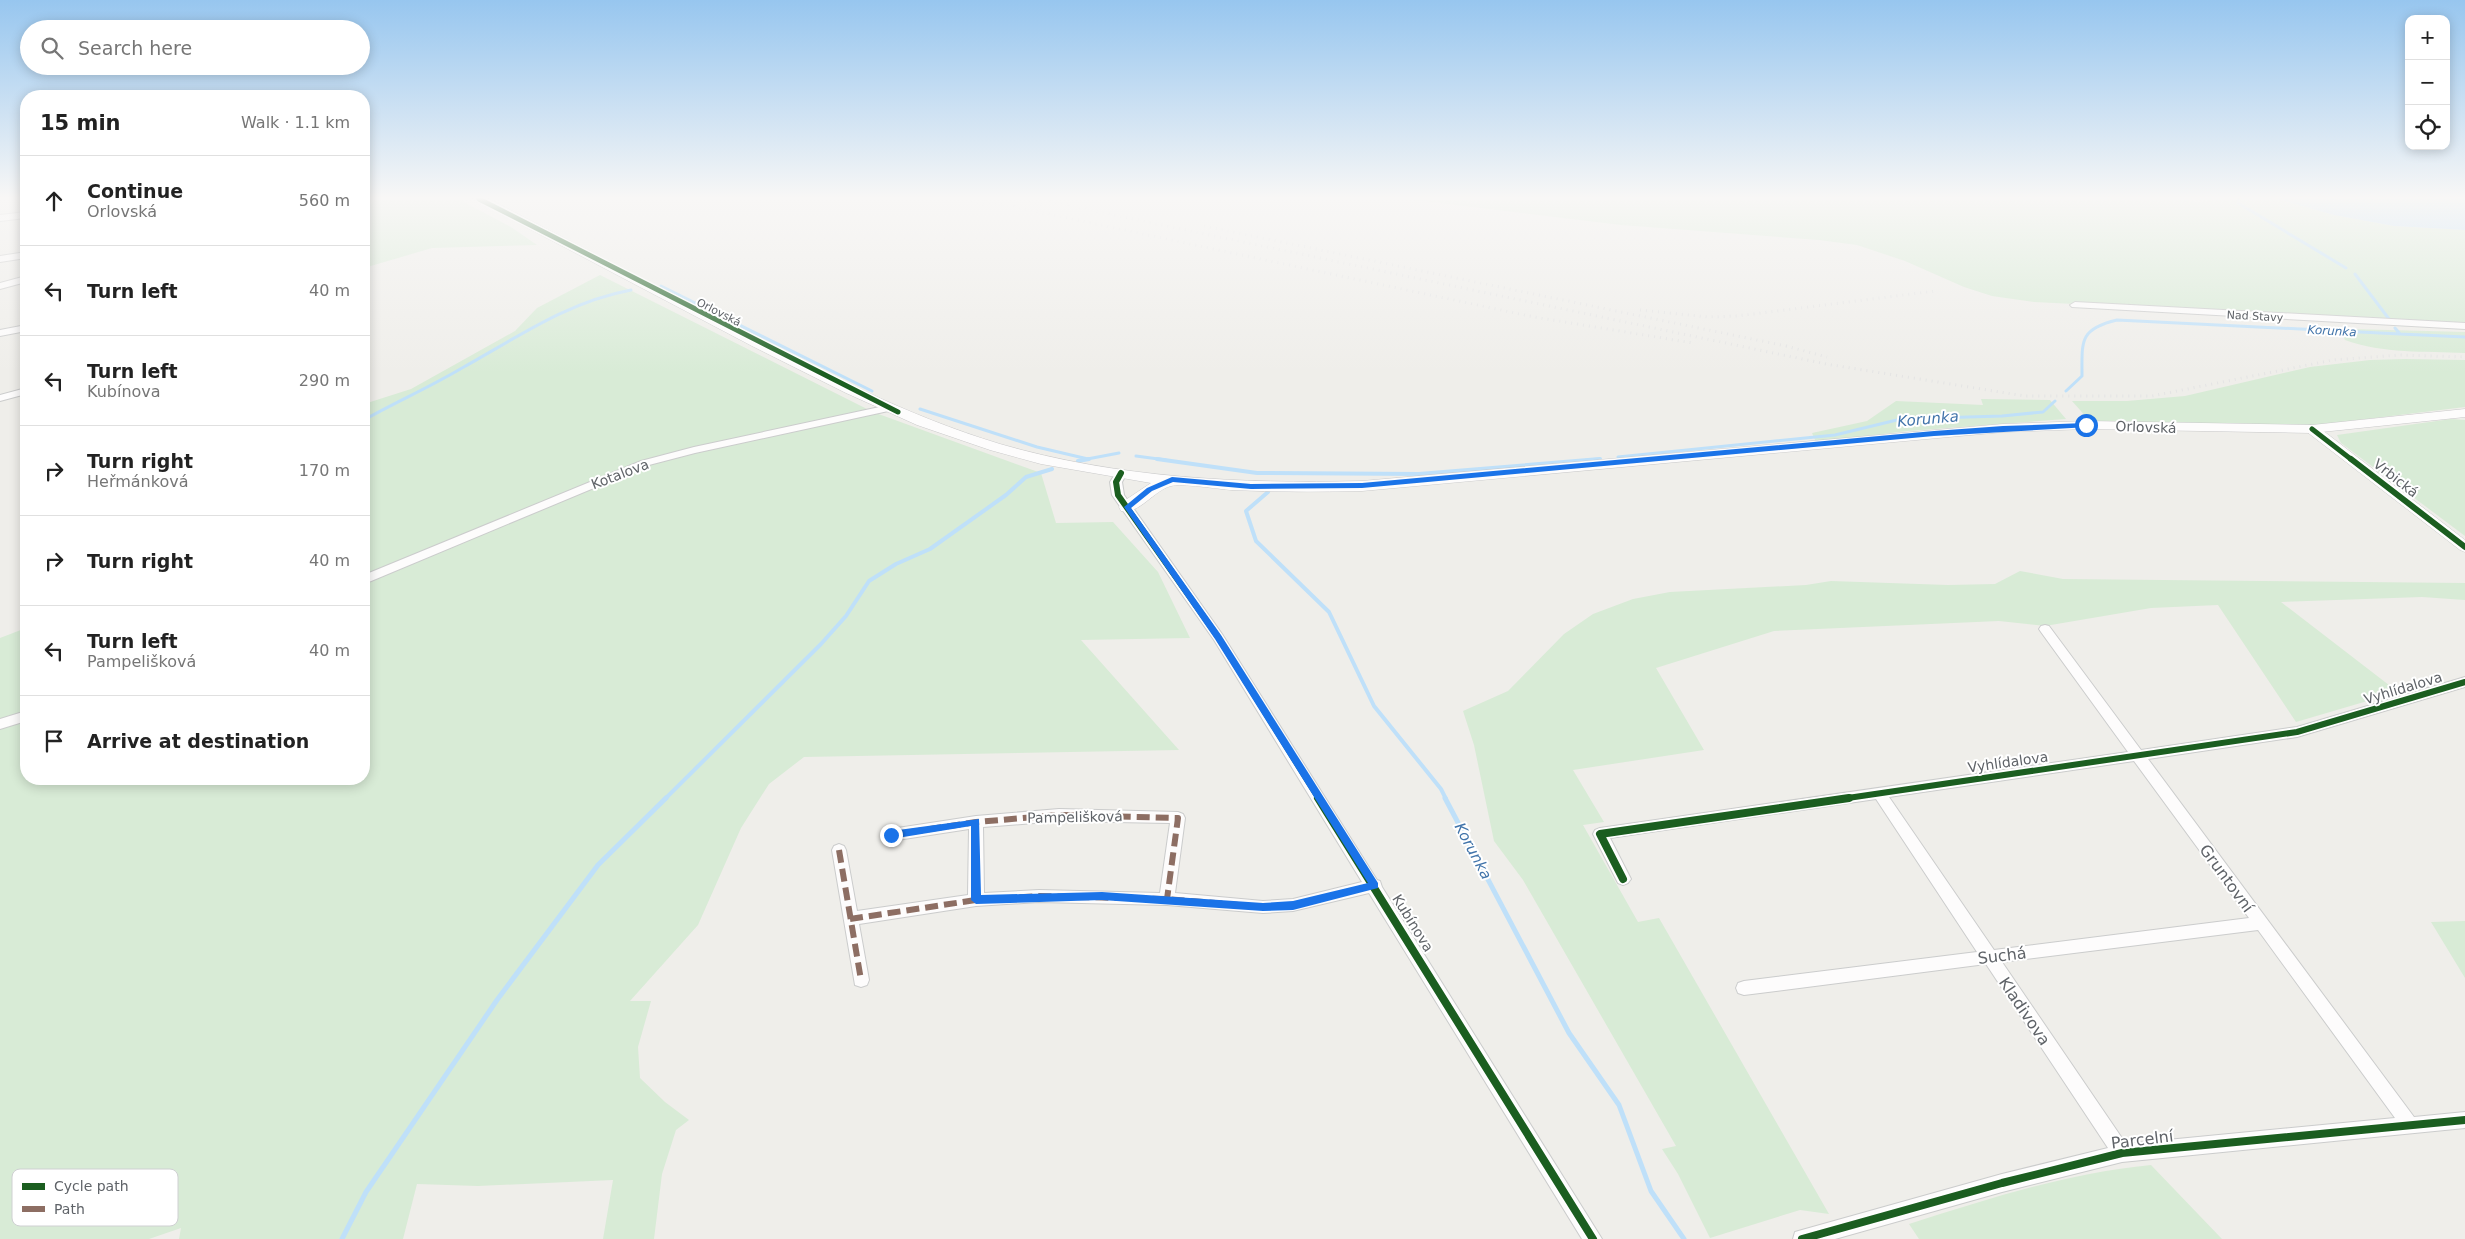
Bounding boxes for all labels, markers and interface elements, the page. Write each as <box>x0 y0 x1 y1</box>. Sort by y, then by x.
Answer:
map controls <box>2405 15 2450 150</box>
button: + <box>2405 15 2450 60</box>
search box <box>20 20 370 75</box>
icon: search <box>38 34 66 62</box>
text: Search here <box>78 37 192 59</box>
button: − <box>2405 60 2450 105</box>
button: locate <box>2405 105 2450 150</box>
text: 15 min <box>40 111 121 135</box>
text: Walk · 1.1 km <box>241 113 350 132</box>
text: Continue <box>87 180 183 202</box>
icon: ahead <box>40 187 68 215</box>
text: 560 m <box>299 191 350 210</box>
text: Orlovská <box>87 202 157 221</box>
icon: left <box>40 277 68 305</box>
text: Turn left <box>87 280 178 302</box>
text: 40 m <box>309 281 350 300</box>
street label: Orlovská <box>694 296 743 329</box>
street label: Nad Stavy <box>2226 309 2284 324</box>
water label: Korunka <box>2307 323 2357 339</box>
text: Turn left <box>87 360 178 382</box>
icon: left <box>40 367 68 395</box>
text: 290 m <box>299 371 350 390</box>
text: Kubínova <box>87 382 161 401</box>
water label: Korunka <box>1897 407 1959 431</box>
route start <box>2075 414 2098 437</box>
street label: Orlovská <box>2115 418 2177 436</box>
text: Turn right <box>87 450 193 472</box>
street label: Kotalova <box>589 456 651 492</box>
street label: Vrbická <box>2370 456 2422 500</box>
icon: right <box>40 457 68 485</box>
text: 170 m <box>299 461 350 480</box>
text: Heřmánková <box>87 472 188 491</box>
icon: right <box>40 547 68 575</box>
text: Turn right <box>87 550 193 572</box>
text: 40 m <box>309 551 350 570</box>
text: Turn left <box>87 630 178 652</box>
icon: left <box>40 637 68 665</box>
text: 40 m <box>309 641 350 660</box>
text: Pampelišková <box>87 652 196 671</box>
street label: Vyhlídalova <box>2362 669 2444 707</box>
icon: arrive <box>40 727 68 755</box>
text: Arrive at destination <box>87 730 309 752</box>
street label: Vyhlídalova <box>1967 748 2049 776</box>
street label: Pampelišková <box>1027 808 1123 826</box>
water label: Korunka <box>1451 820 1495 882</box>
route end <box>880 824 903 847</box>
street label: Gruntovní <box>2196 841 2258 916</box>
street label: Kubínova <box>1389 891 1437 955</box>
street label: Suchá <box>1977 943 2028 968</box>
street label: Kladivova <box>1995 974 2054 1049</box>
street label: Parcelní <box>2110 1126 2175 1153</box>
legend <box>12 1169 178 1226</box>
text: Cycle path <box>54 1178 129 1194</box>
text: Path <box>54 1201 85 1217</box>

